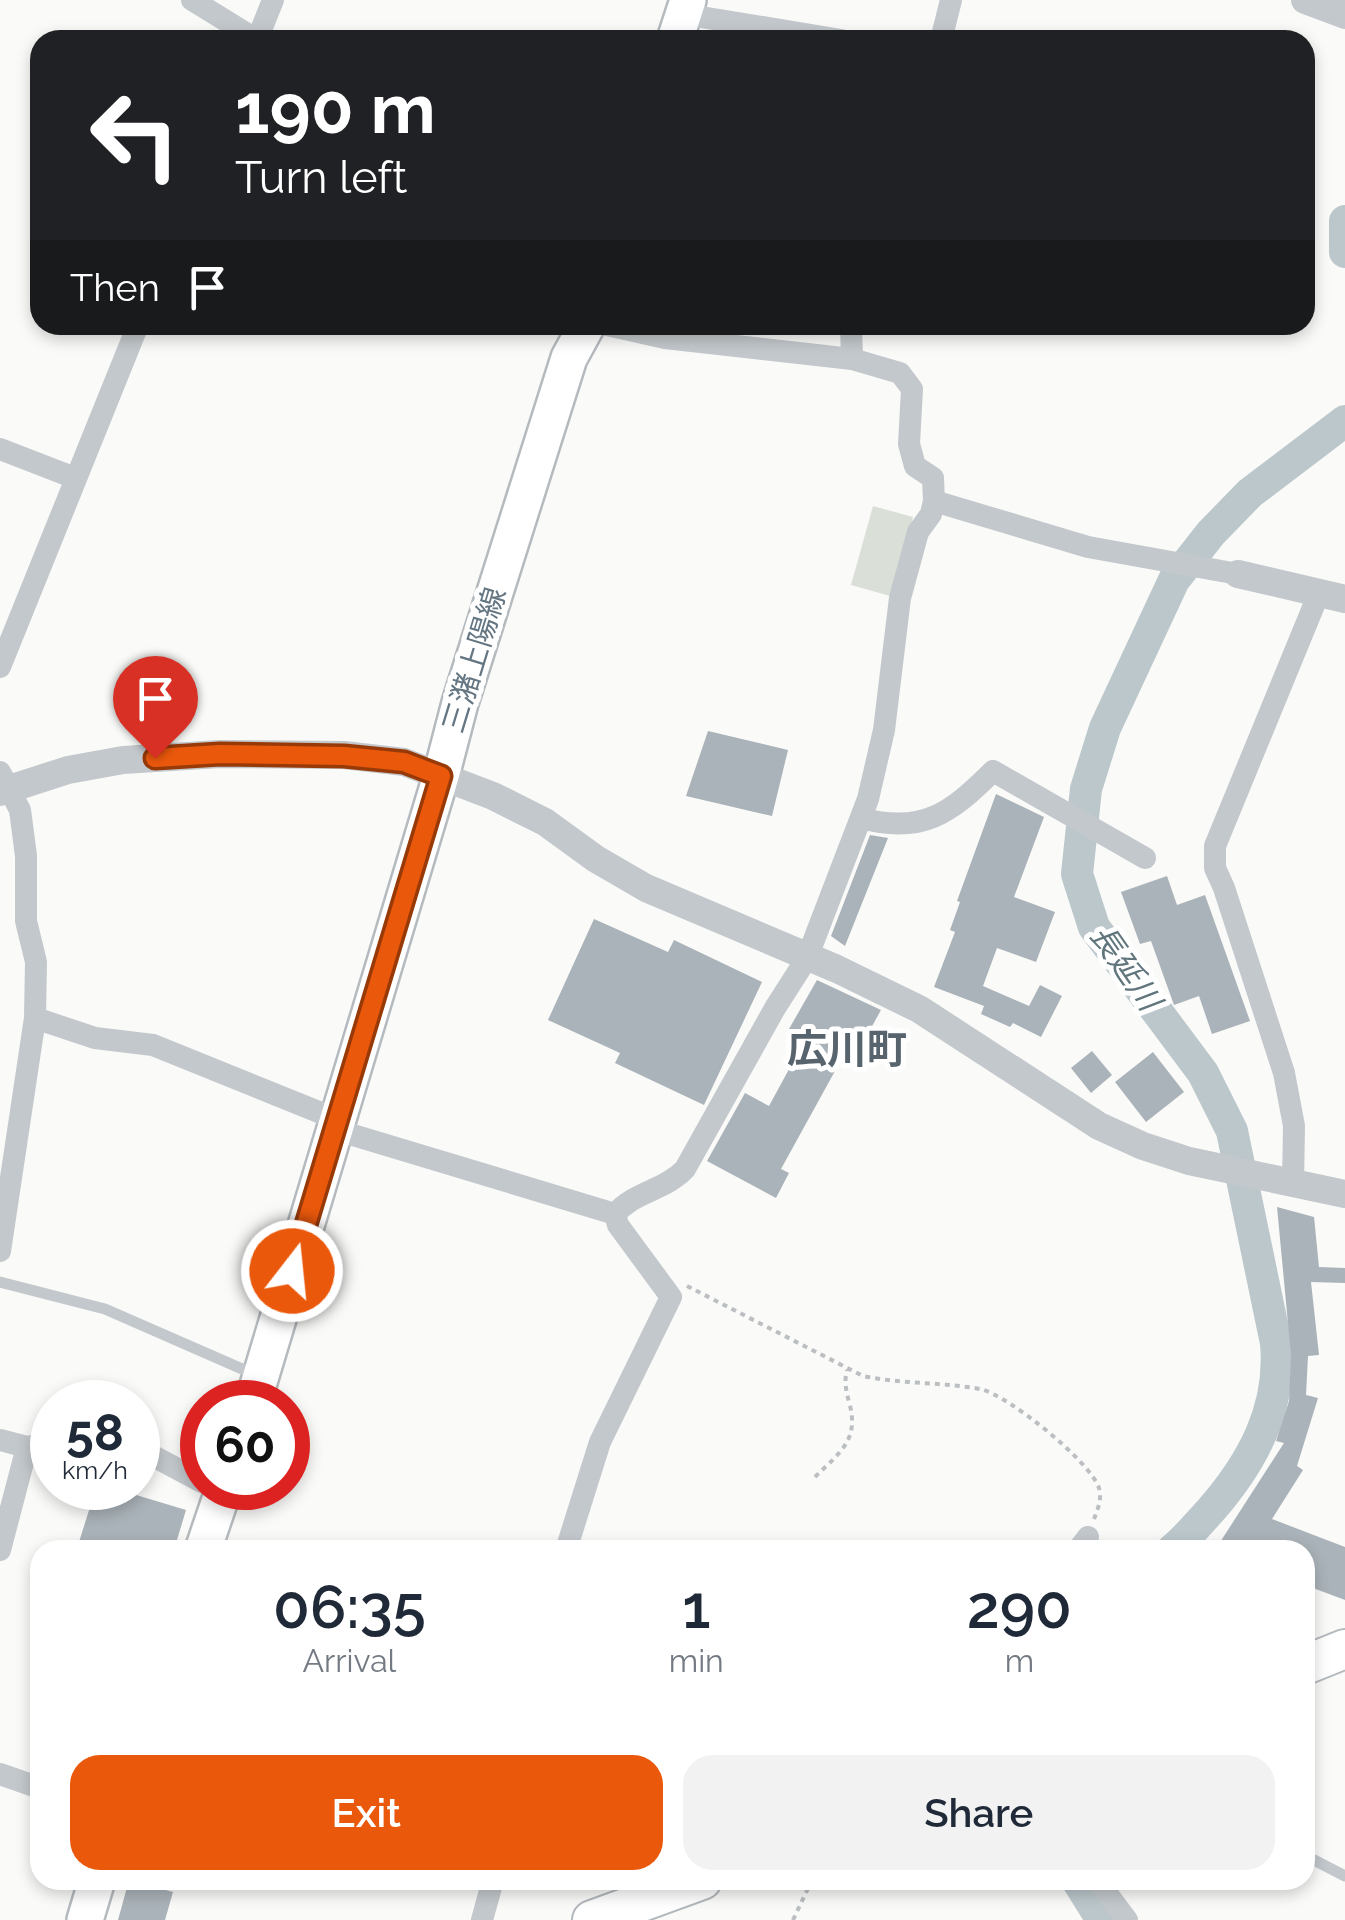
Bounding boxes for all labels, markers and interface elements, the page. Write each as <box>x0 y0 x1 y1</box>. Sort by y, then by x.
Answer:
text: 190 m <box>235 67 436 149</box>
icon: left <box>70 70 200 200</box>
text: Turn left <box>235 151 407 204</box>
icon: arrive <box>180 260 235 315</box>
text: Then <box>70 265 160 310</box>
street label: 三潴上陽線 <box>435 583 513 737</box>
pin <box>113 656 198 759</box>
icon: arrive <box>128 671 183 726</box>
water label: 長延川 <box>1083 917 1170 1019</box>
district label: 広川町 <box>787 1025 907 1072</box>
position arrow <box>240 1219 344 1323</box>
speed limit sign: 60 <box>180 1380 310 1510</box>
text: 58 <box>66 1403 124 1462</box>
text: km/h <box>62 1455 128 1485</box>
text: 06:35 <box>273 1572 426 1642</box>
text: 1 <box>682 1572 710 1642</box>
text: 290 <box>967 1572 1072 1642</box>
text: Arrival <box>302 1642 396 1679</box>
text: min <box>669 1642 724 1679</box>
text: m <box>1005 1642 1034 1679</box>
button: Exit <box>70 1755 663 1870</box>
button: Share <box>683 1755 1275 1870</box>

